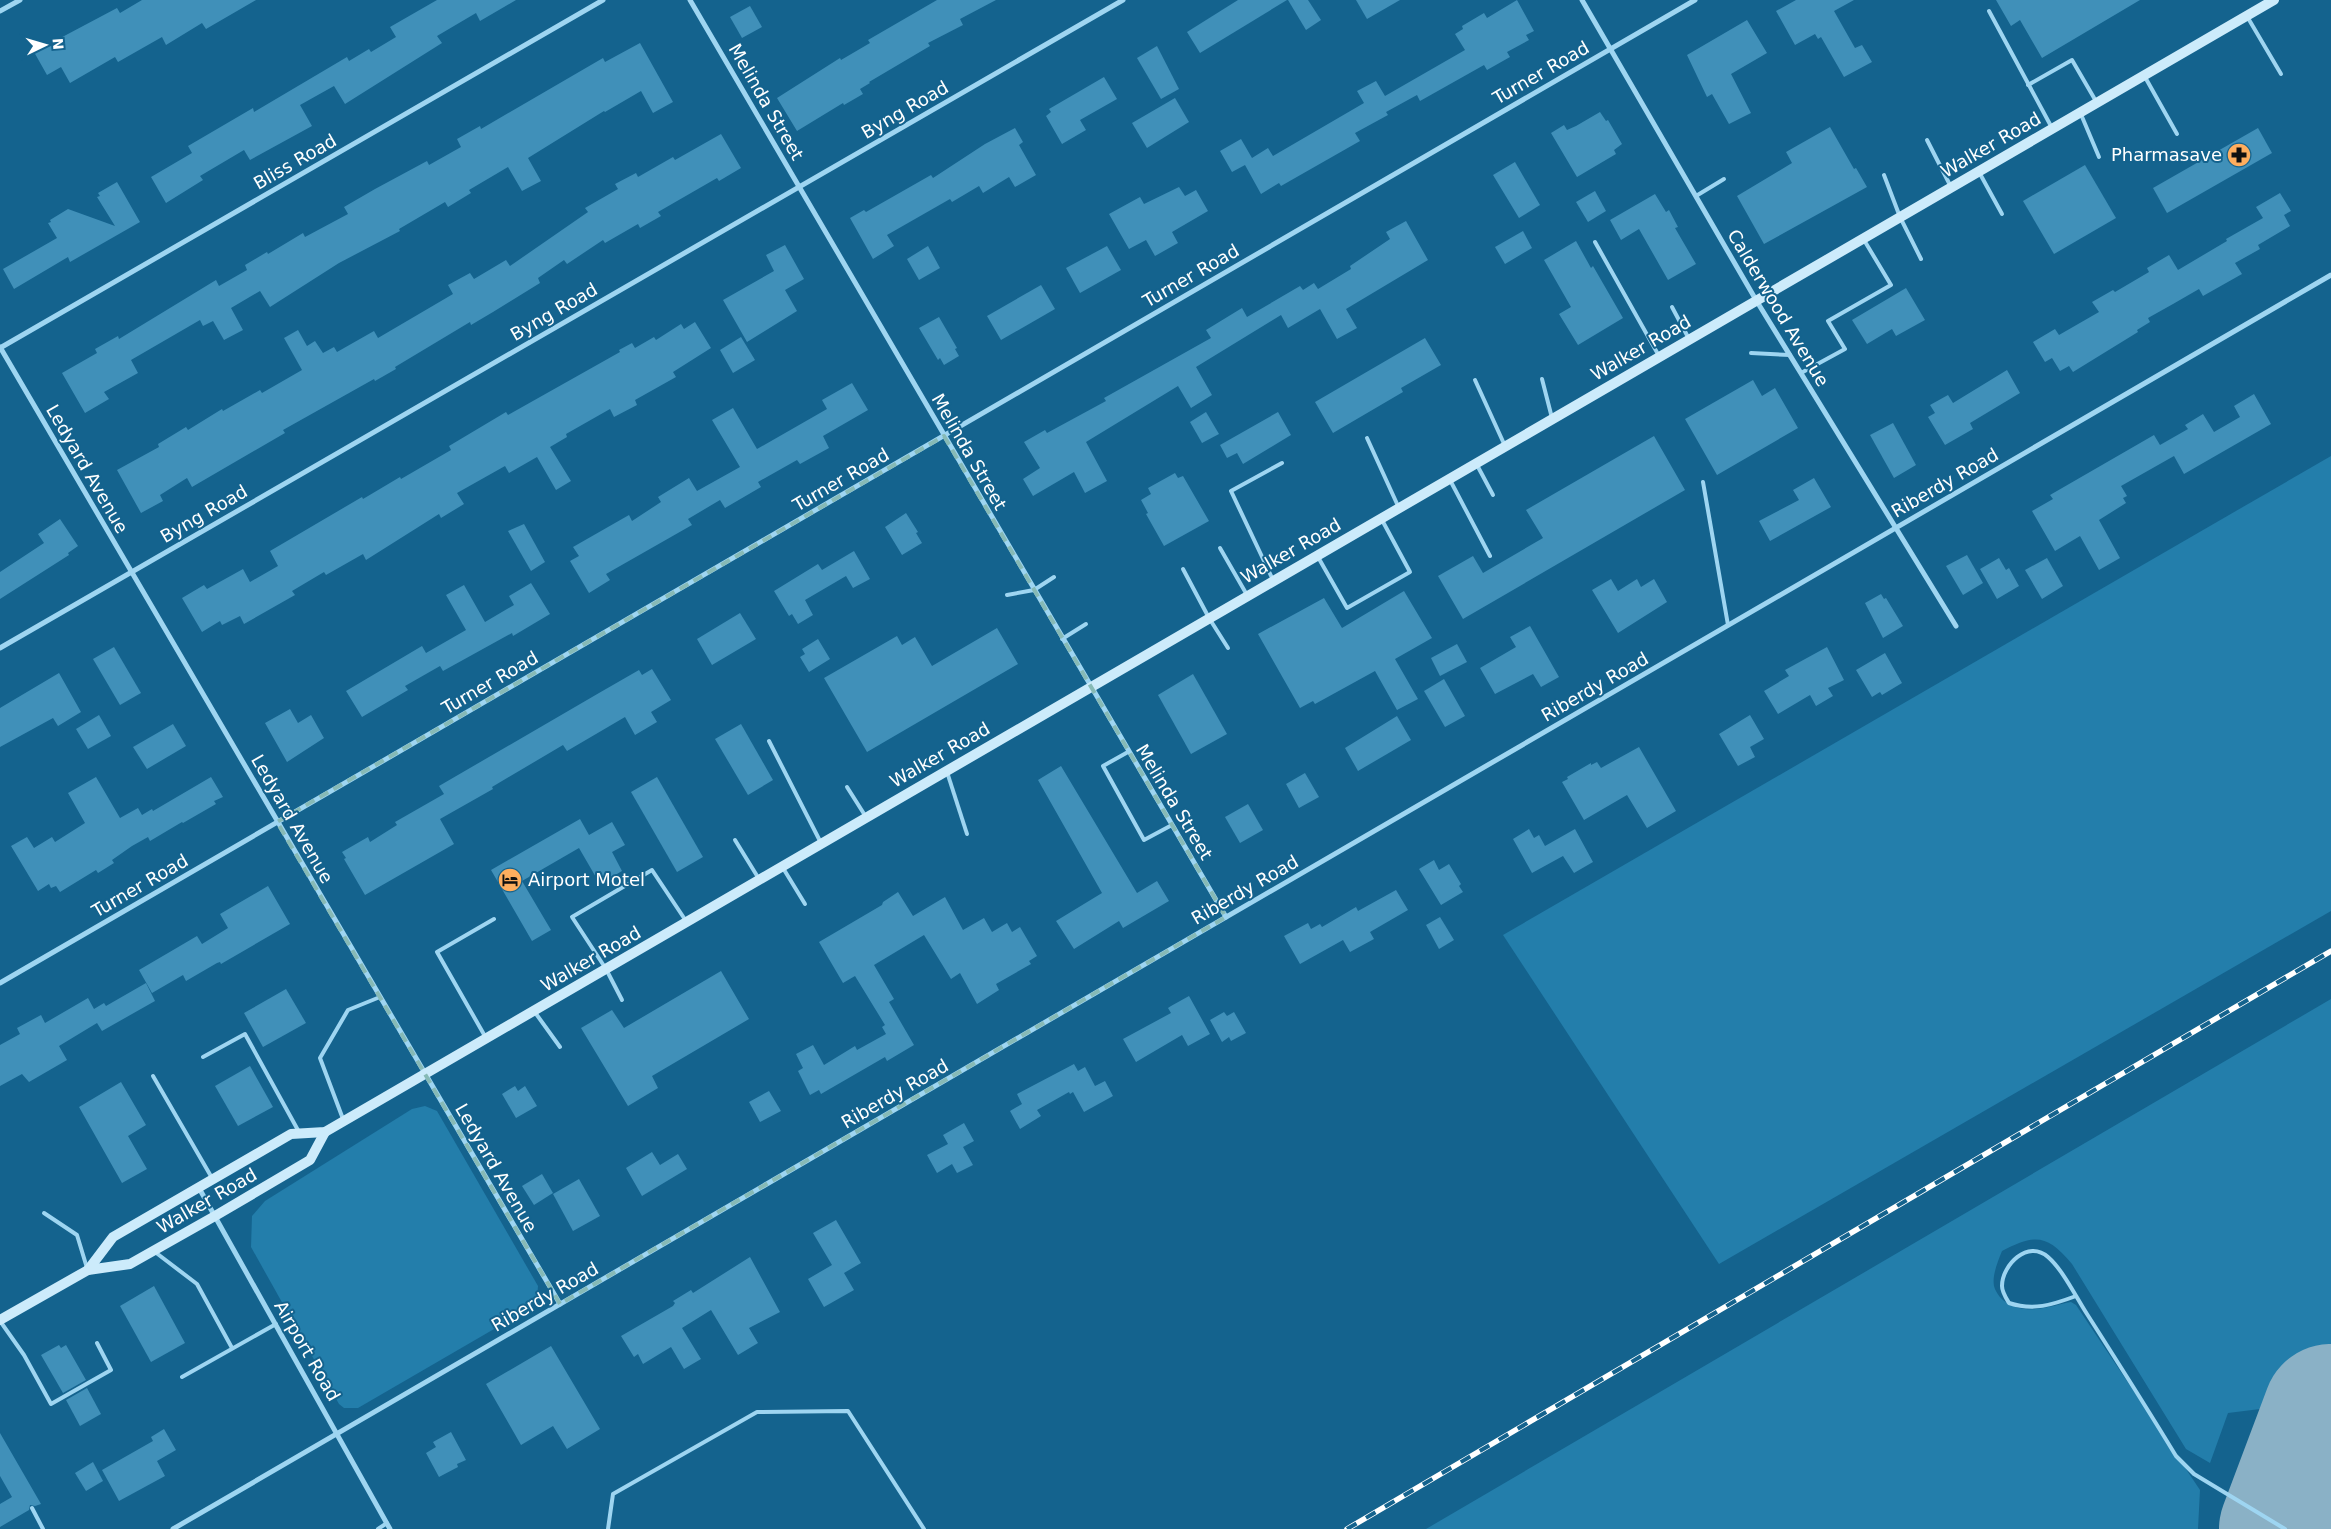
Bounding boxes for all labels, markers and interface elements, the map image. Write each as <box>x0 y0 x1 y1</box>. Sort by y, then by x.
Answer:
north arrow <box>20 20 70 70</box>
text: N <box>49 37 66 50</box>
street label: Turner Road <box>1488 37 1593 109</box>
street label: Melinda Street <box>725 40 808 164</box>
street label: Byng Road <box>858 76 952 143</box>
street label: Walker Road <box>1937 108 2044 182</box>
street label: Bliss Road <box>250 129 340 194</box>
pharmacy icon: Pharmasave <box>2226 142 2252 168</box>
place label: Pharmasave <box>2111 144 2222 165</box>
street label: Calderwood Avenue <box>1723 225 1834 390</box>
street label: Turner Road <box>1138 240 1243 312</box>
street label: Byng Road <box>507 278 601 345</box>
street label: Walker Road <box>1587 311 1694 385</box>
street label: Melinda Street <box>928 390 1011 514</box>
street label: Ledyard Avenue <box>42 401 133 537</box>
street label: Riberdy Road <box>1888 443 2002 522</box>
street label: Turner Road <box>788 444 893 516</box>
street label: Byng Road <box>157 480 251 547</box>
street label: Walker Road <box>1237 514 1344 588</box>
street label: Turner Road <box>437 647 542 719</box>
street label: Riberdy Road <box>1538 647 1652 726</box>
street label: Walker Road <box>886 718 993 792</box>
street label: Melinda Street <box>1132 740 1217 863</box>
street label: Ledyard Avenue <box>247 751 338 887</box>
street label: Turner Road <box>87 850 192 922</box>
street label: Riberdy Road <box>1188 850 1302 929</box>
hotel icon: Airport Motel <box>497 867 523 893</box>
place label: Airport Motel <box>528 869 645 890</box>
street label: Walker Road <box>537 922 644 996</box>
street label: Riberdy Road <box>838 1054 952 1133</box>
street label: Ledyard Avenue <box>451 1100 542 1236</box>
street label: Walker Road <box>153 1164 260 1238</box>
street label: Riberdy Road <box>488 1257 602 1336</box>
street label: Airport Road <box>270 1297 345 1405</box>

